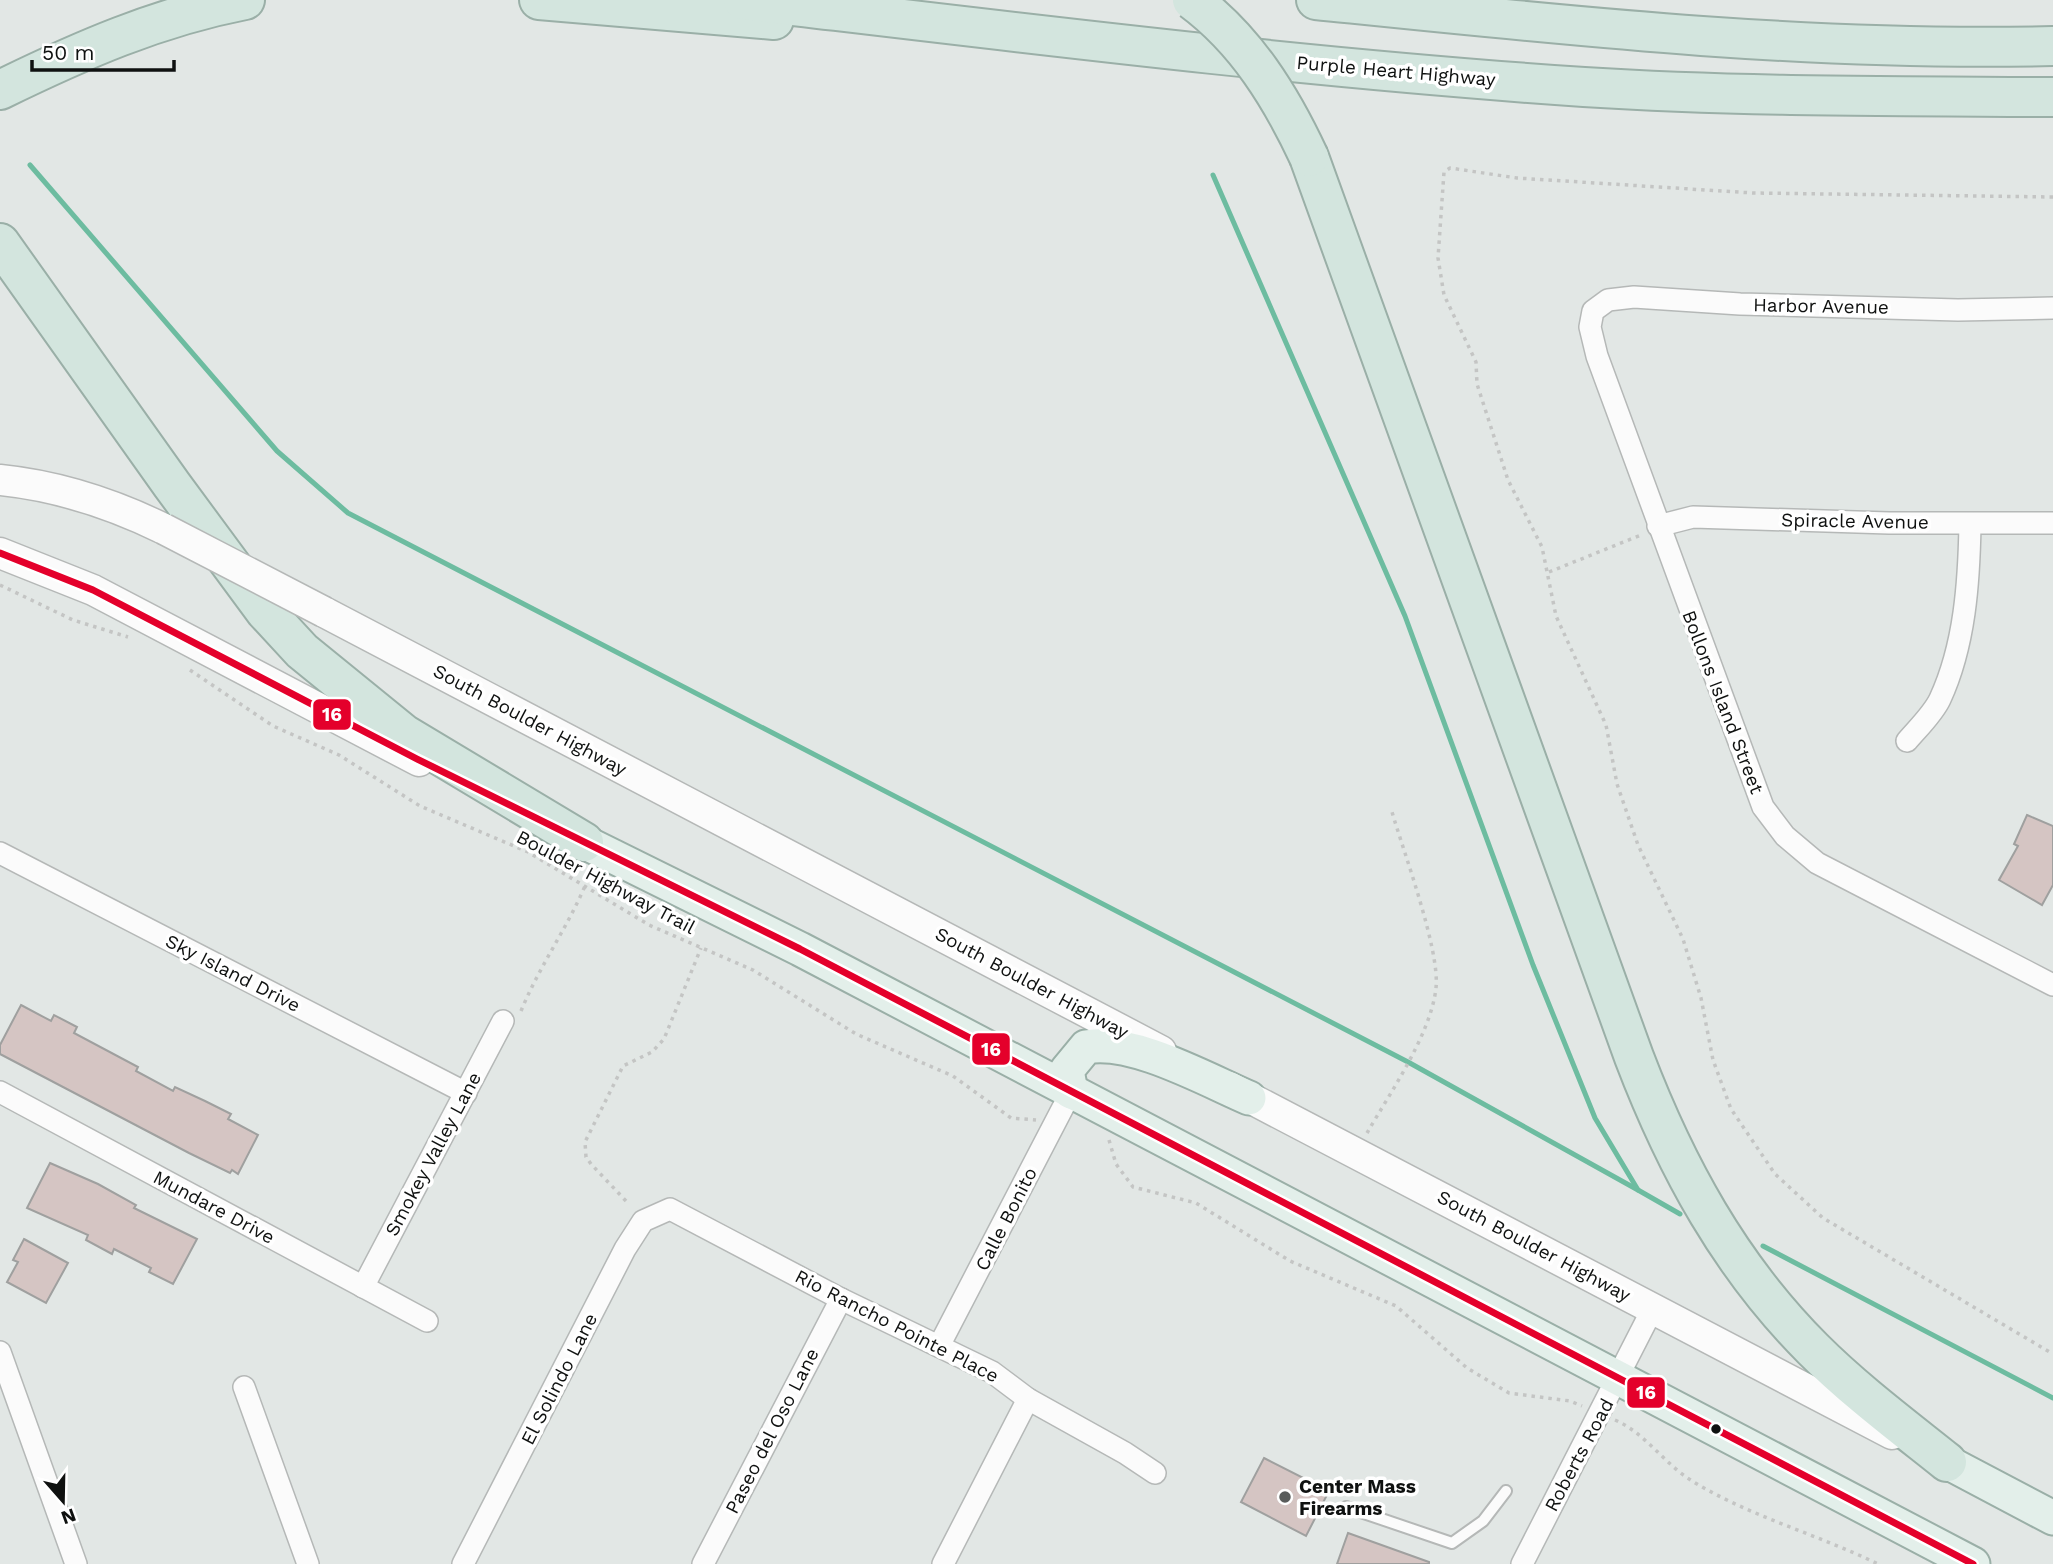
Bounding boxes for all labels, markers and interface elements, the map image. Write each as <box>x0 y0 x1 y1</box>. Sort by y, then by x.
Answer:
scale bar <box>32 28 173 72</box>
text: 50 m <box>42 40 94 65</box>
street label: Purple Heart Highway <box>1295 51 1497 91</box>
street label: Harbor Avenue <box>1753 293 1889 319</box>
street label: Spiracle Avenue <box>1781 508 1929 534</box>
street label: Bollons Island Street <box>1677 607 1769 797</box>
street label: South Boulder Highway <box>429 659 631 781</box>
line badge: 16 <box>312 698 352 731</box>
text: 16 <box>322 703 342 726</box>
street label: Boulder Highway Trail <box>513 825 699 939</box>
street label: South Boulder Highway <box>931 922 1133 1044</box>
street label: Sky Island Drive <box>162 929 304 1017</box>
line badge: 16 <box>971 1032 1011 1066</box>
text: 16 <box>981 1038 1001 1061</box>
street label: Smokey Valley Lane <box>380 1068 486 1240</box>
street label: Calle Bonito <box>970 1164 1042 1274</box>
street label: Mundare Drive <box>149 1165 279 1249</box>
street label: South Boulder Highway <box>1433 1185 1635 1307</box>
street label: Rio Rancho Pointe Place <box>791 1265 1003 1387</box>
street label: El Solindo Lane <box>516 1309 602 1449</box>
street label: Paseo del Oso Lane <box>720 1344 824 1518</box>
line badge: 16 <box>1626 1376 1666 1409</box>
text: 16 <box>1636 1381 1656 1404</box>
street label: Roberts Road <box>1540 1395 1618 1515</box>
unlabelled marker <box>1709 1422 1723 1436</box>
north arrow <box>28 1466 98 1536</box>
place label: Center Mass Firearms <box>1299 1475 1416 1520</box>
marker: Center Mass Firearms <box>1277 1489 1293 1505</box>
text: N <box>58 1503 79 1530</box>

